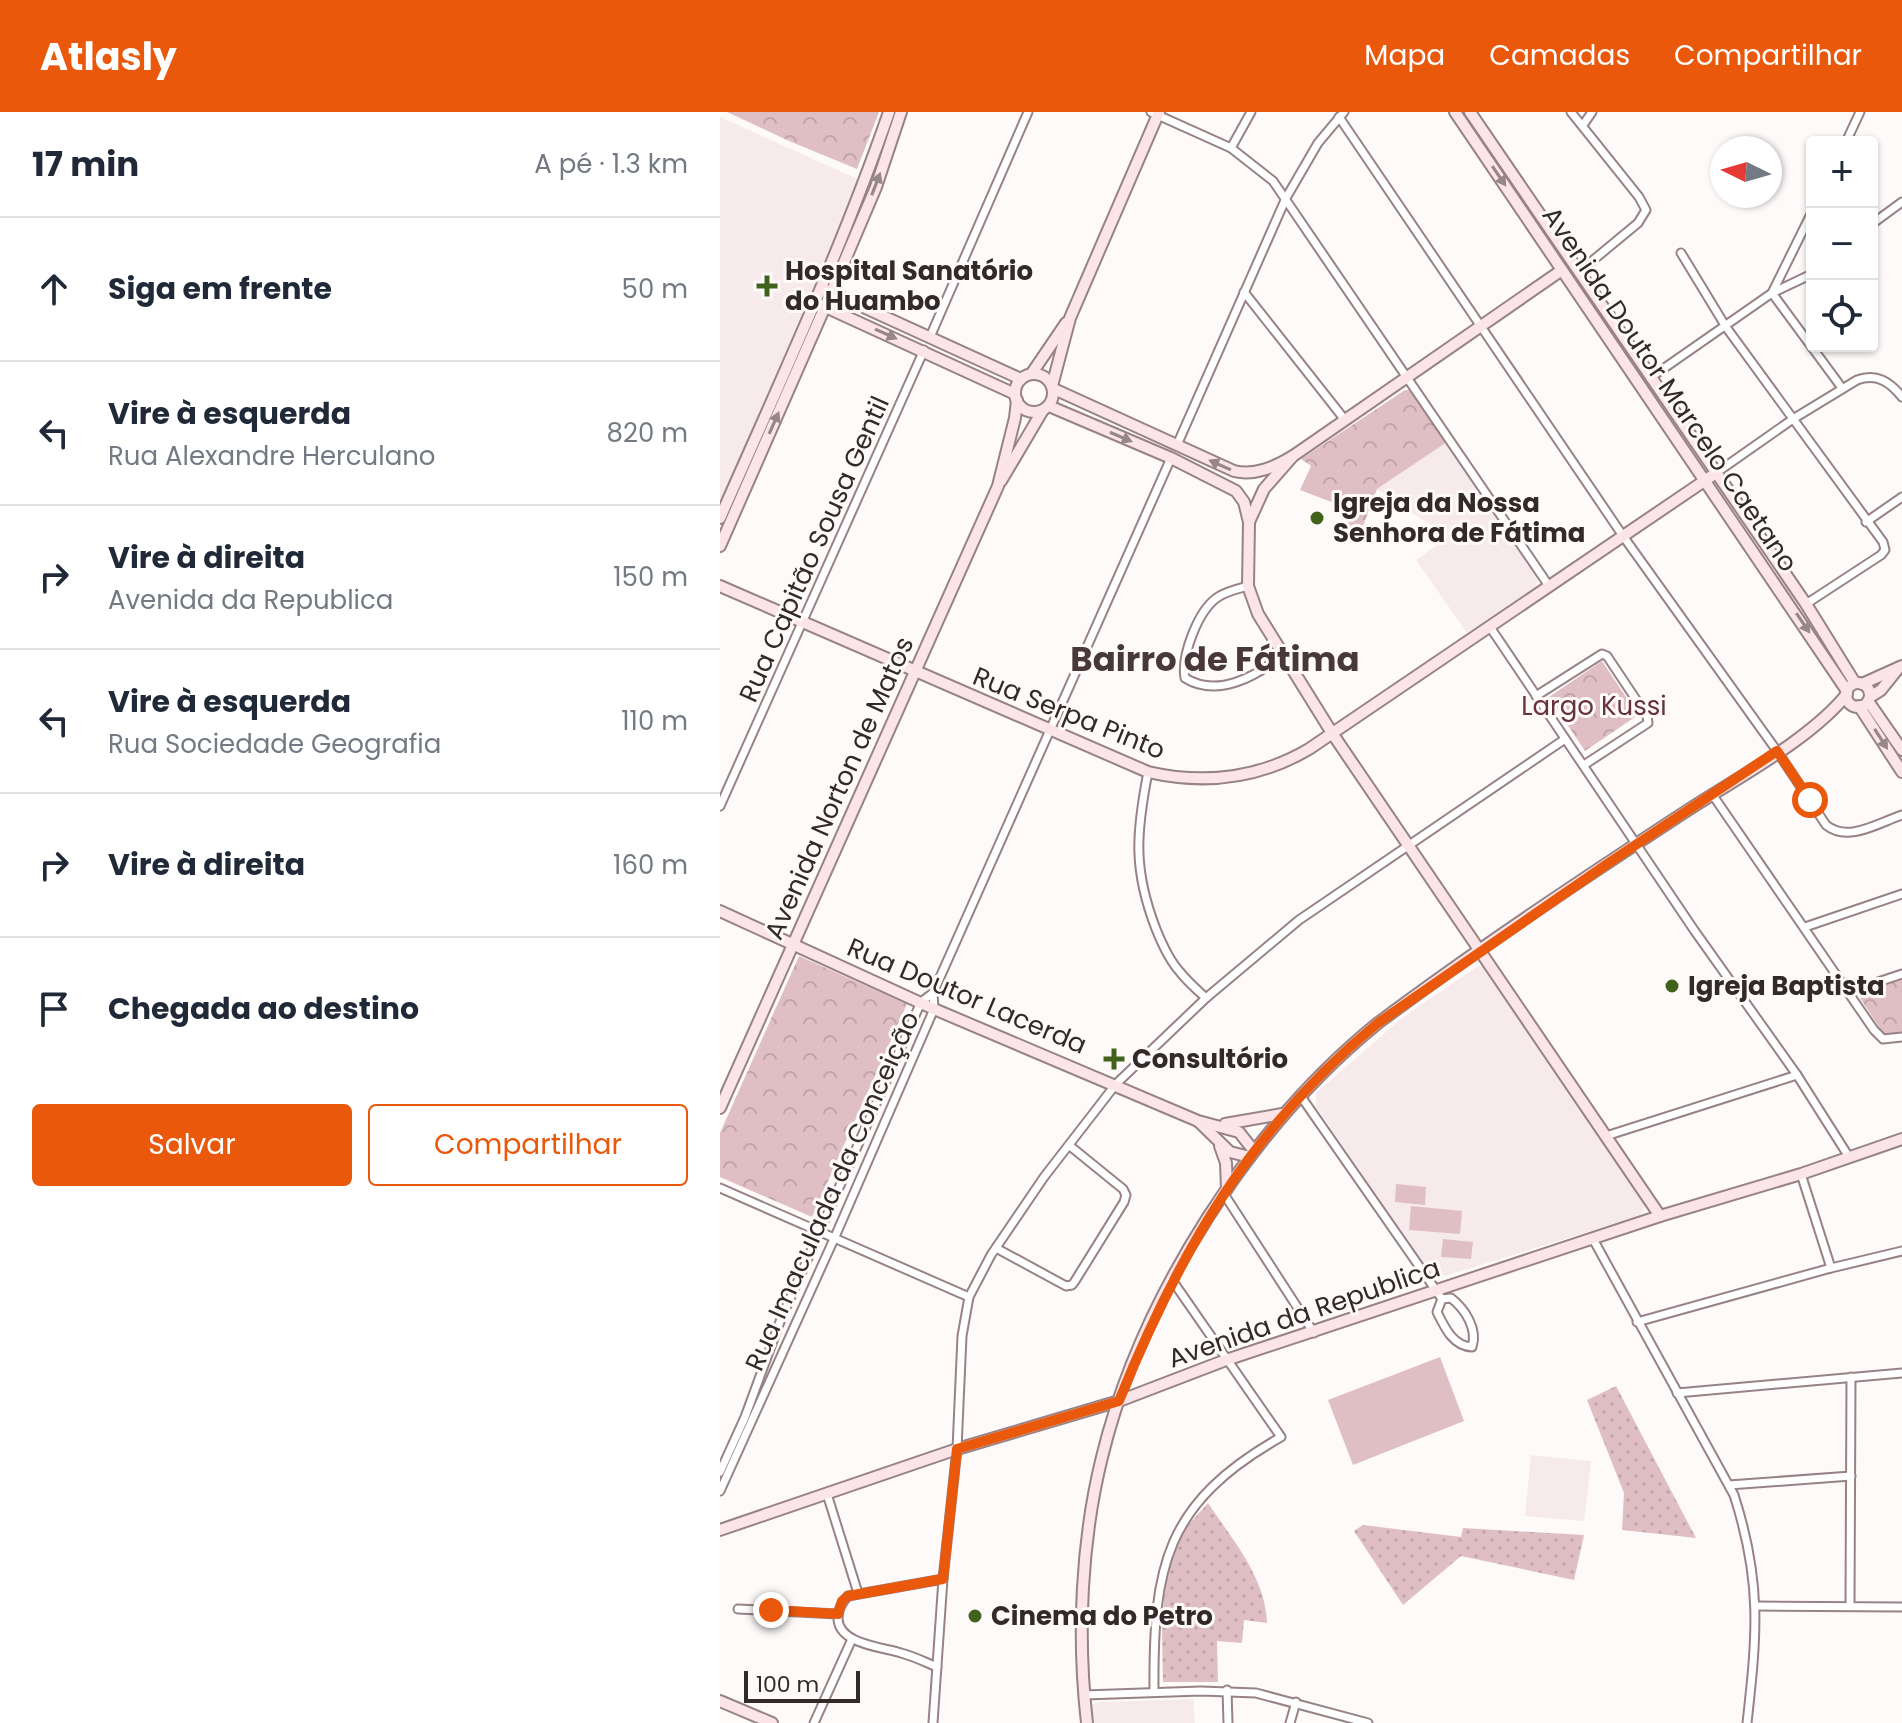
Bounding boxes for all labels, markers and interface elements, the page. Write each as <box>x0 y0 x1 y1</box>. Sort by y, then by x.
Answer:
text: Atlasly <box>40 30 177 83</box>
text: Mapa <box>1364 36 1445 75</box>
text: Camadas <box>1489 36 1630 75</box>
text: Compartilhar <box>1674 36 1862 75</box>
north arrow <box>1710 136 1782 208</box>
map controls <box>1806 136 1878 352</box>
button: + <box>1806 136 1878 208</box>
text: 17 min <box>32 140 139 188</box>
text: A pé · 1.3 km <box>534 146 688 182</box>
one-way arrow <box>1491 166 1506 187</box>
one-way arrow <box>870 172 883 196</box>
street label: Avenida Doutor Marcelo Caetano <box>1534 199 1806 579</box>
button: − <box>1806 208 1878 280</box>
place label: Hospital Sanatório do Huambo <box>785 253 1033 319</box>
icon: ahead <box>32 267 76 311</box>
text: Siga em frente <box>108 267 332 310</box>
text: 50 m <box>622 271 688 307</box>
marker: Hospital Sanatório do Huambo <box>756 275 778 297</box>
button: locate <box>1806 280 1878 352</box>
one-way arrow <box>875 327 898 341</box>
street label: Rua Capitão Sousa Gentil <box>730 390 898 708</box>
text: Vire à esquerda <box>108 392 351 435</box>
icon: left <box>32 411 76 455</box>
one-way arrow <box>767 411 781 435</box>
text: 820 m <box>607 415 688 451</box>
one-way arrow <box>1109 430 1133 444</box>
text: Rua Alexandre Herculano <box>108 438 436 474</box>
one-way arrow <box>1209 458 1232 471</box>
place label: Igreja da Nossa Senhora de Fátima <box>1333 485 1585 551</box>
marker: Igreja da Nossa Senhora de Fátima <box>1308 509 1326 527</box>
text: Vire à direita <box>108 536 305 579</box>
icon: right <box>32 555 76 599</box>
text: 150 m <box>613 559 688 595</box>
text: Avenida da Republica <box>108 582 393 618</box>
one-way arrow <box>1795 612 1810 633</box>
street label: Avenida Norton de Matos <box>756 631 922 945</box>
district label: Bairro de Fátima <box>1070 635 1360 683</box>
street label: Rua Serpa Pinto <box>968 658 1170 768</box>
text: Vire à esquerda <box>108 680 351 723</box>
park label: Largo Kussi <box>1521 688 1667 724</box>
icon: left <box>32 699 76 743</box>
text: 110 m <box>621 703 688 739</box>
text: Rua Sociedade Geografia <box>108 726 441 762</box>
one-way arrow <box>1873 728 1887 750</box>
route start <box>1792 782 1828 818</box>
icon: right <box>32 843 76 887</box>
text: Vire à direita <box>108 843 305 886</box>
text: 160 m <box>613 847 688 883</box>
street label: Rua Doutor Lacerda <box>842 929 1092 1063</box>
place label: Igreja Baptista <box>1688 968 1885 1004</box>
marker: Igreja Baptista <box>1663 977 1681 995</box>
icon: arrive <box>32 987 76 1031</box>
text: Chegada ao destino <box>108 987 419 1030</box>
street label: Rua Imaculada da Conceição <box>736 1006 928 1376</box>
place label: Consultório <box>1132 1041 1288 1077</box>
marker: Consultório <box>1103 1048 1125 1070</box>
button: Salvar <box>32 1104 352 1186</box>
button: Compartilhar <box>368 1104 688 1186</box>
street label: Avenida da Republica <box>1163 1250 1445 1376</box>
route end <box>753 1592 789 1628</box>
place label: Cinema do Petro <box>991 1598 1213 1634</box>
marker: Cinema do Petro <box>966 1607 984 1625</box>
scale bar <box>744 1667 860 1703</box>
text: 100 m <box>756 1669 819 1700</box>

